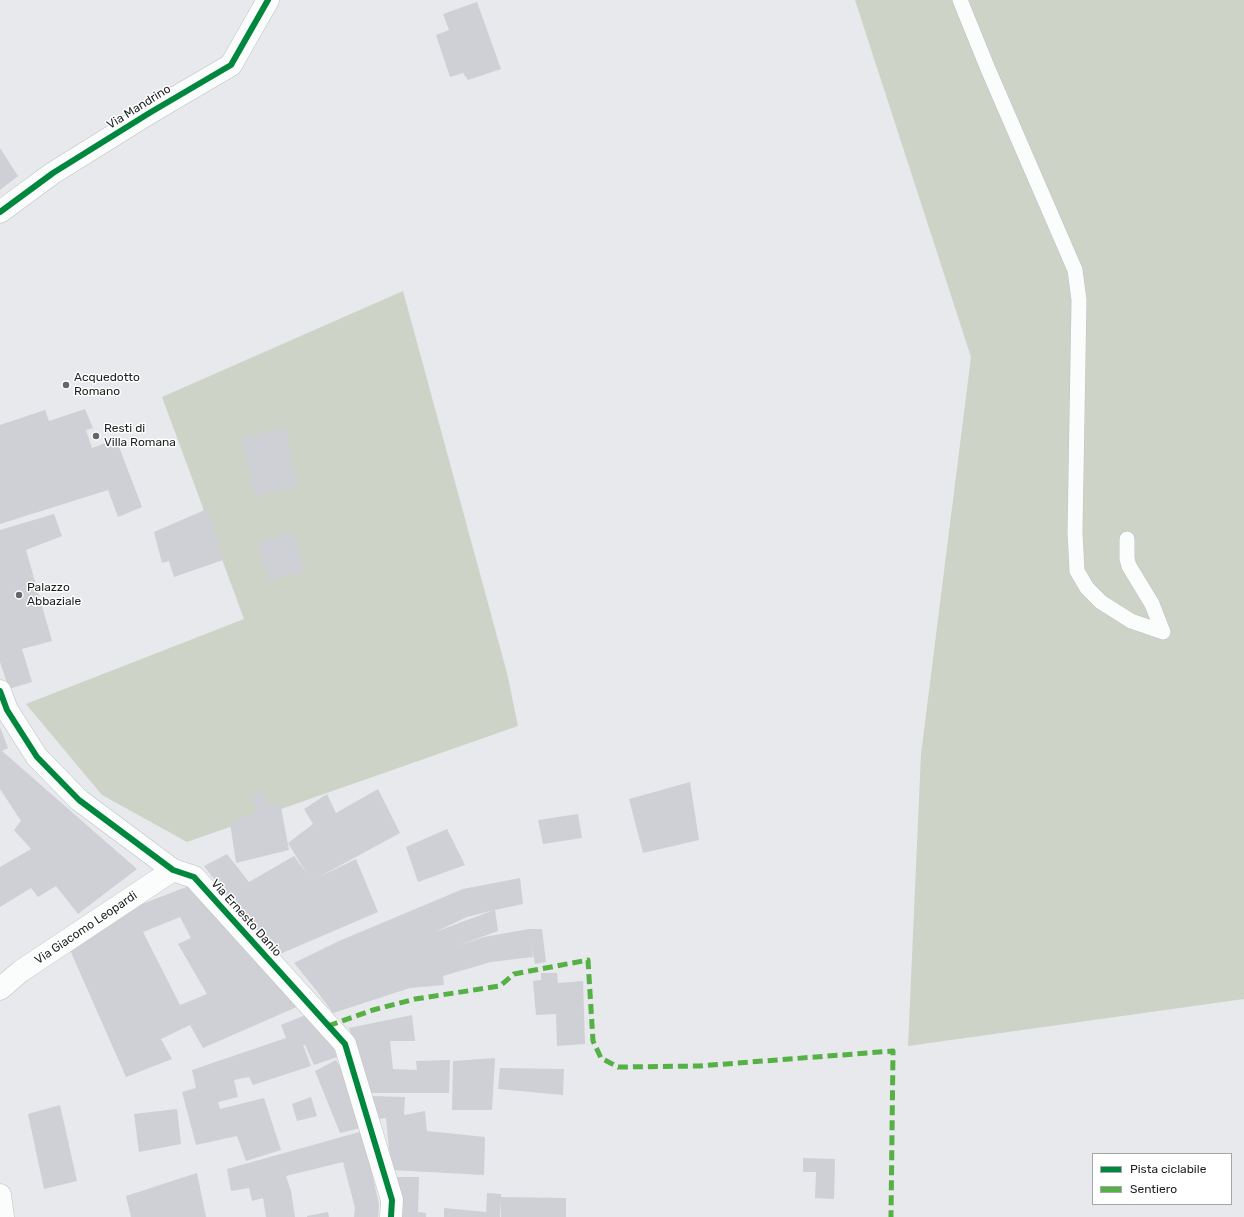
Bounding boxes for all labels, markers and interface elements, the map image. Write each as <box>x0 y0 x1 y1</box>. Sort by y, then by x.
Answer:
street label: Via Mandrino <box>104 82 174 132</box>
place label: Acquedotto Romano <box>74 371 140 399</box>
marker: Acquedotto Romano <box>61 380 71 390</box>
place label: Resti di Villa Romana <box>104 422 176 450</box>
marker: Resti di Villa Romana <box>91 431 101 441</box>
place label: Palazzo Abbaziale <box>27 581 81 609</box>
marker: Palazzo Abbaziale <box>14 590 24 600</box>
street label: Via Ernesto Danio <box>208 877 284 959</box>
street label: Via Giacomo Leopardi <box>32 888 140 968</box>
legend <box>1092 1153 1232 1205</box>
text: Pista ciclabile <box>1130 1162 1206 1176</box>
text: Sentiero <box>1130 1182 1177 1196</box>

